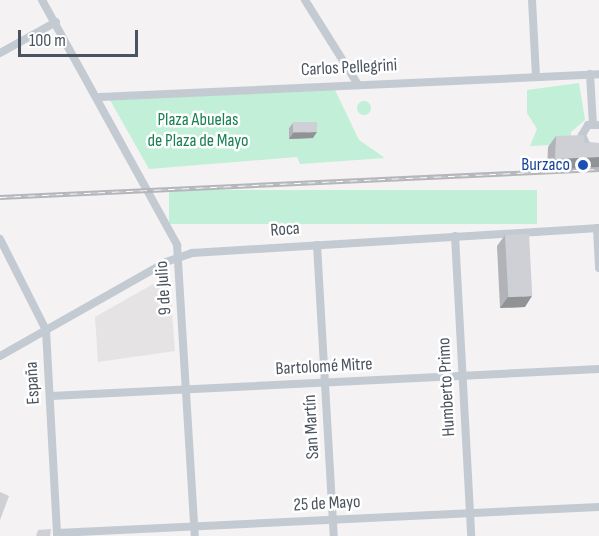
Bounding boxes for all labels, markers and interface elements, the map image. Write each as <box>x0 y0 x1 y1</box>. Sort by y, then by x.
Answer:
scale bar <box>21 18 141 56</box>
text: 100 m <box>29 30 66 51</box>
street label: Carlos Pellegrini <box>300 55 398 81</box>
park label: Plaza Abuelas de Plaza de Mayo <box>147 110 249 152</box>
place label: Burzaco <box>521 154 570 176</box>
marker: Burzaco <box>574 156 592 174</box>
street label: Roca <box>270 218 300 242</box>
street label: 9 de Julio <box>151 260 177 316</box>
street label: Humberto Primo <box>434 337 460 437</box>
street label: Bartolomé Mitre <box>275 354 373 380</box>
street label: España <box>21 361 45 405</box>
street label: San Martín <box>300 394 324 460</box>
street label: 25 de Mayo <box>293 491 361 517</box>

